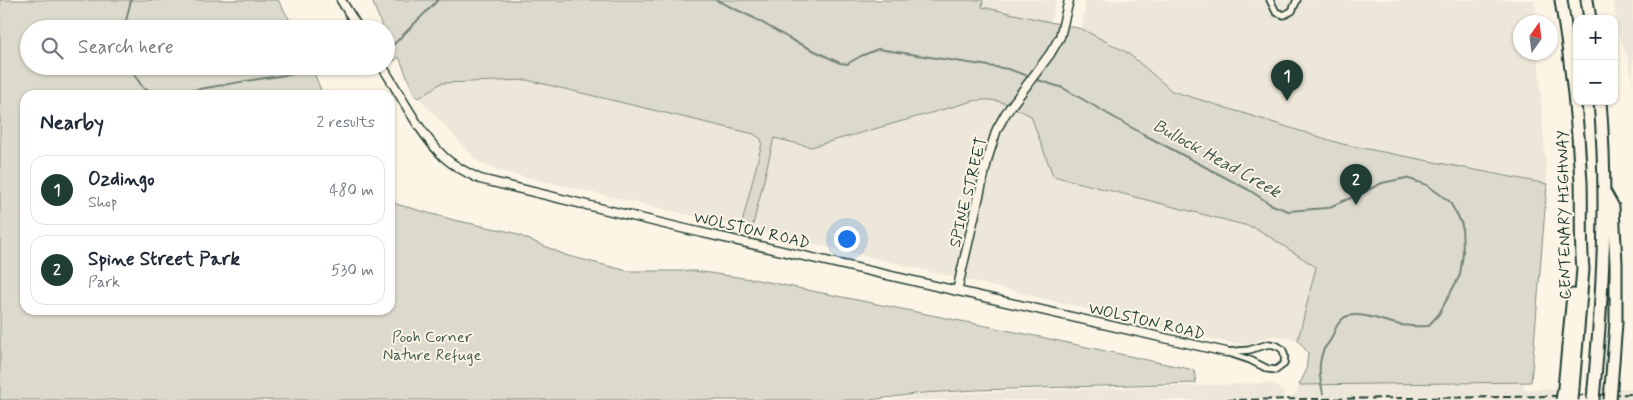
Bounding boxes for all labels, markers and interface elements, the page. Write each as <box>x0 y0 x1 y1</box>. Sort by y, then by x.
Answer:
north arrow <box>1513 15 1558 60</box>
map controls <box>1573 15 1618 105</box>
button: + <box>1573 15 1618 60</box>
search box <box>20 20 395 75</box>
icon: search <box>38 34 66 62</box>
text: Search here <box>78 35 174 60</box>
pin: 1 <box>1271 60 1303 101</box>
button: − <box>1573 60 1618 105</box>
text: Nearby <box>40 109 104 137</box>
text: 2 results <box>317 112 375 133</box>
water label: Bullock Head Creek <box>1148 114 1286 204</box>
street label: CENTENARY HIGHWAY <box>1553 130 1576 300</box>
street label: SPINE STREET <box>945 135 992 250</box>
pin: 2 <box>1340 164 1372 205</box>
text: Ozdingo <box>88 167 155 192</box>
text: 1 <box>53 180 61 201</box>
text: 480 m <box>329 180 374 201</box>
text: Shop <box>88 192 117 213</box>
street label: WOLSTON ROAD <box>691 207 812 254</box>
your location <box>834 226 860 252</box>
text: Spine Street Park <box>88 247 240 272</box>
text: 2 <box>53 260 61 281</box>
text: 530 m <box>331 260 374 281</box>
text: Park <box>88 272 120 293</box>
street label: WOLSTON ROAD <box>1086 298 1207 345</box>
park label: Pooh Corner Nature Refuge <box>383 327 481 366</box>

